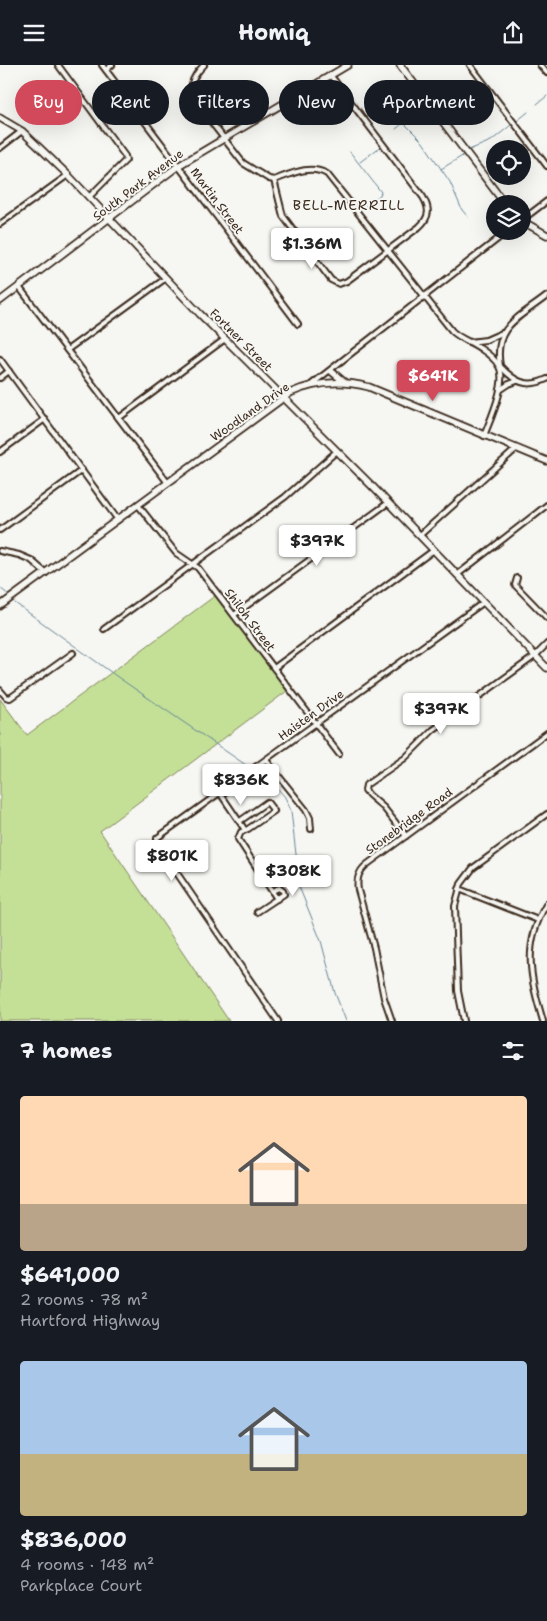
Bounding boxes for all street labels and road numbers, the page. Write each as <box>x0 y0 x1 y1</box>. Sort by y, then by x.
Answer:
street label: South Park Avenue <box>89 146 187 224</box>
street label: Martin Street <box>187 165 247 237</box>
street label: Fortner Street <box>206 305 276 375</box>
street label: Woodland Drive <box>207 379 293 445</box>
street label: Shiloh Street <box>221 585 279 655</box>
street label: Haisten Drive <box>275 686 347 744</box>
street label: Stonebridge Road <box>362 784 456 858</box>

